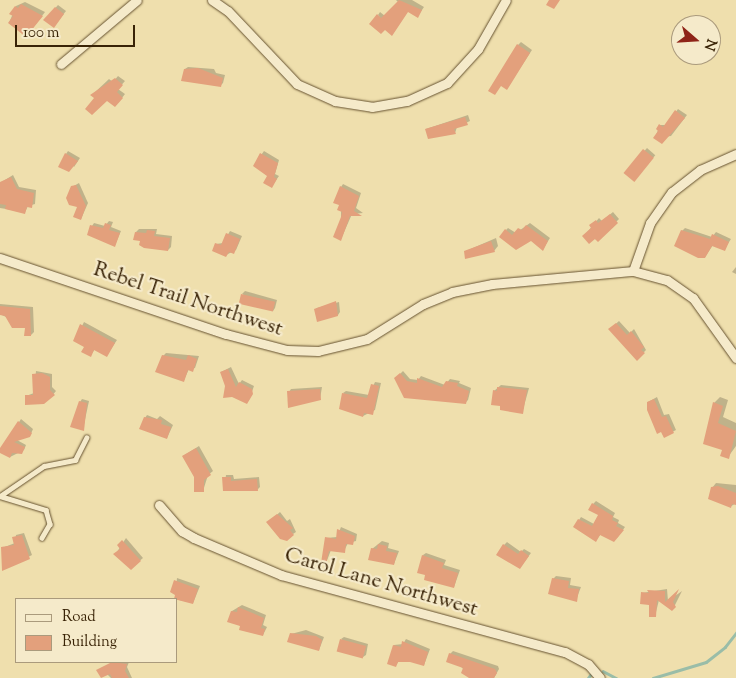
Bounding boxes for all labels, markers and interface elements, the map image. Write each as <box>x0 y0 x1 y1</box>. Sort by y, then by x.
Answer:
scale bar <box>18 15 138 47</box>
north arrow <box>671 15 721 65</box>
text: 100 m <box>23 23 59 44</box>
text: N <box>698 36 721 53</box>
street label: Rebel Trail Northwest <box>90 257 286 343</box>
street label: Carol Lane Northwest <box>281 543 481 623</box>
legend <box>15 598 178 663</box>
text: Road <box>62 607 96 628</box>
text: Building <box>62 632 117 653</box>

